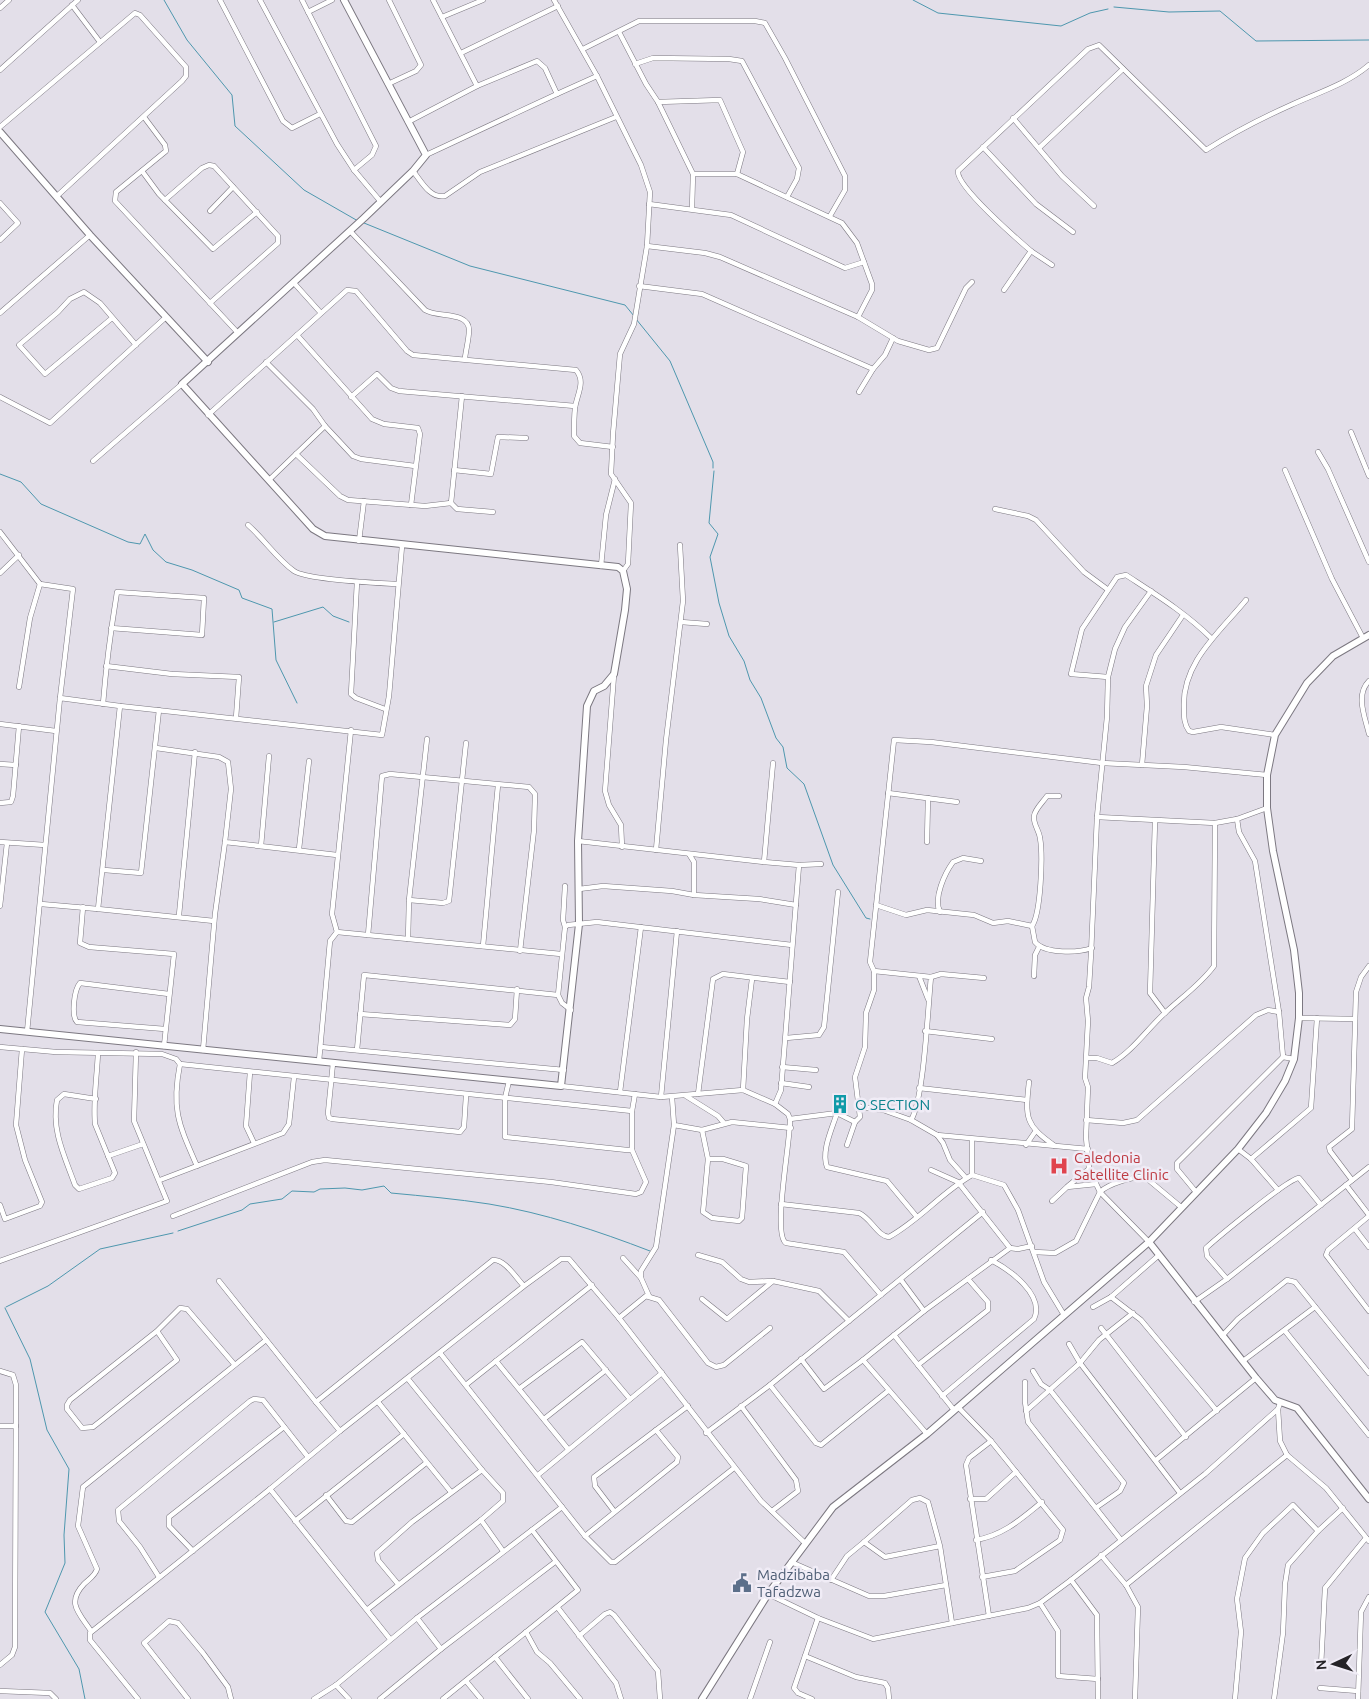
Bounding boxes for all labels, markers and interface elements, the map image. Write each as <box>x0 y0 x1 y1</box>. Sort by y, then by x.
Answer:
building icon: O SECTION <box>829 1093 851 1115</box>
place label: O SECTION <box>855 1096 930 1113</box>
place label: Caledonia Satellite Clinic <box>1074 1149 1169 1183</box>
hospital icon: Caledonia Satellite Clinic <box>1048 1155 1070 1177</box>
place label: Madzibaba Tafadzwa <box>757 1566 830 1600</box>
public building icon: Madzibaba Tafadzwa <box>731 1572 753 1594</box>
north arrow <box>1309 1639 1359 1689</box>
text: N <box>1313 1659 1329 1671</box>

